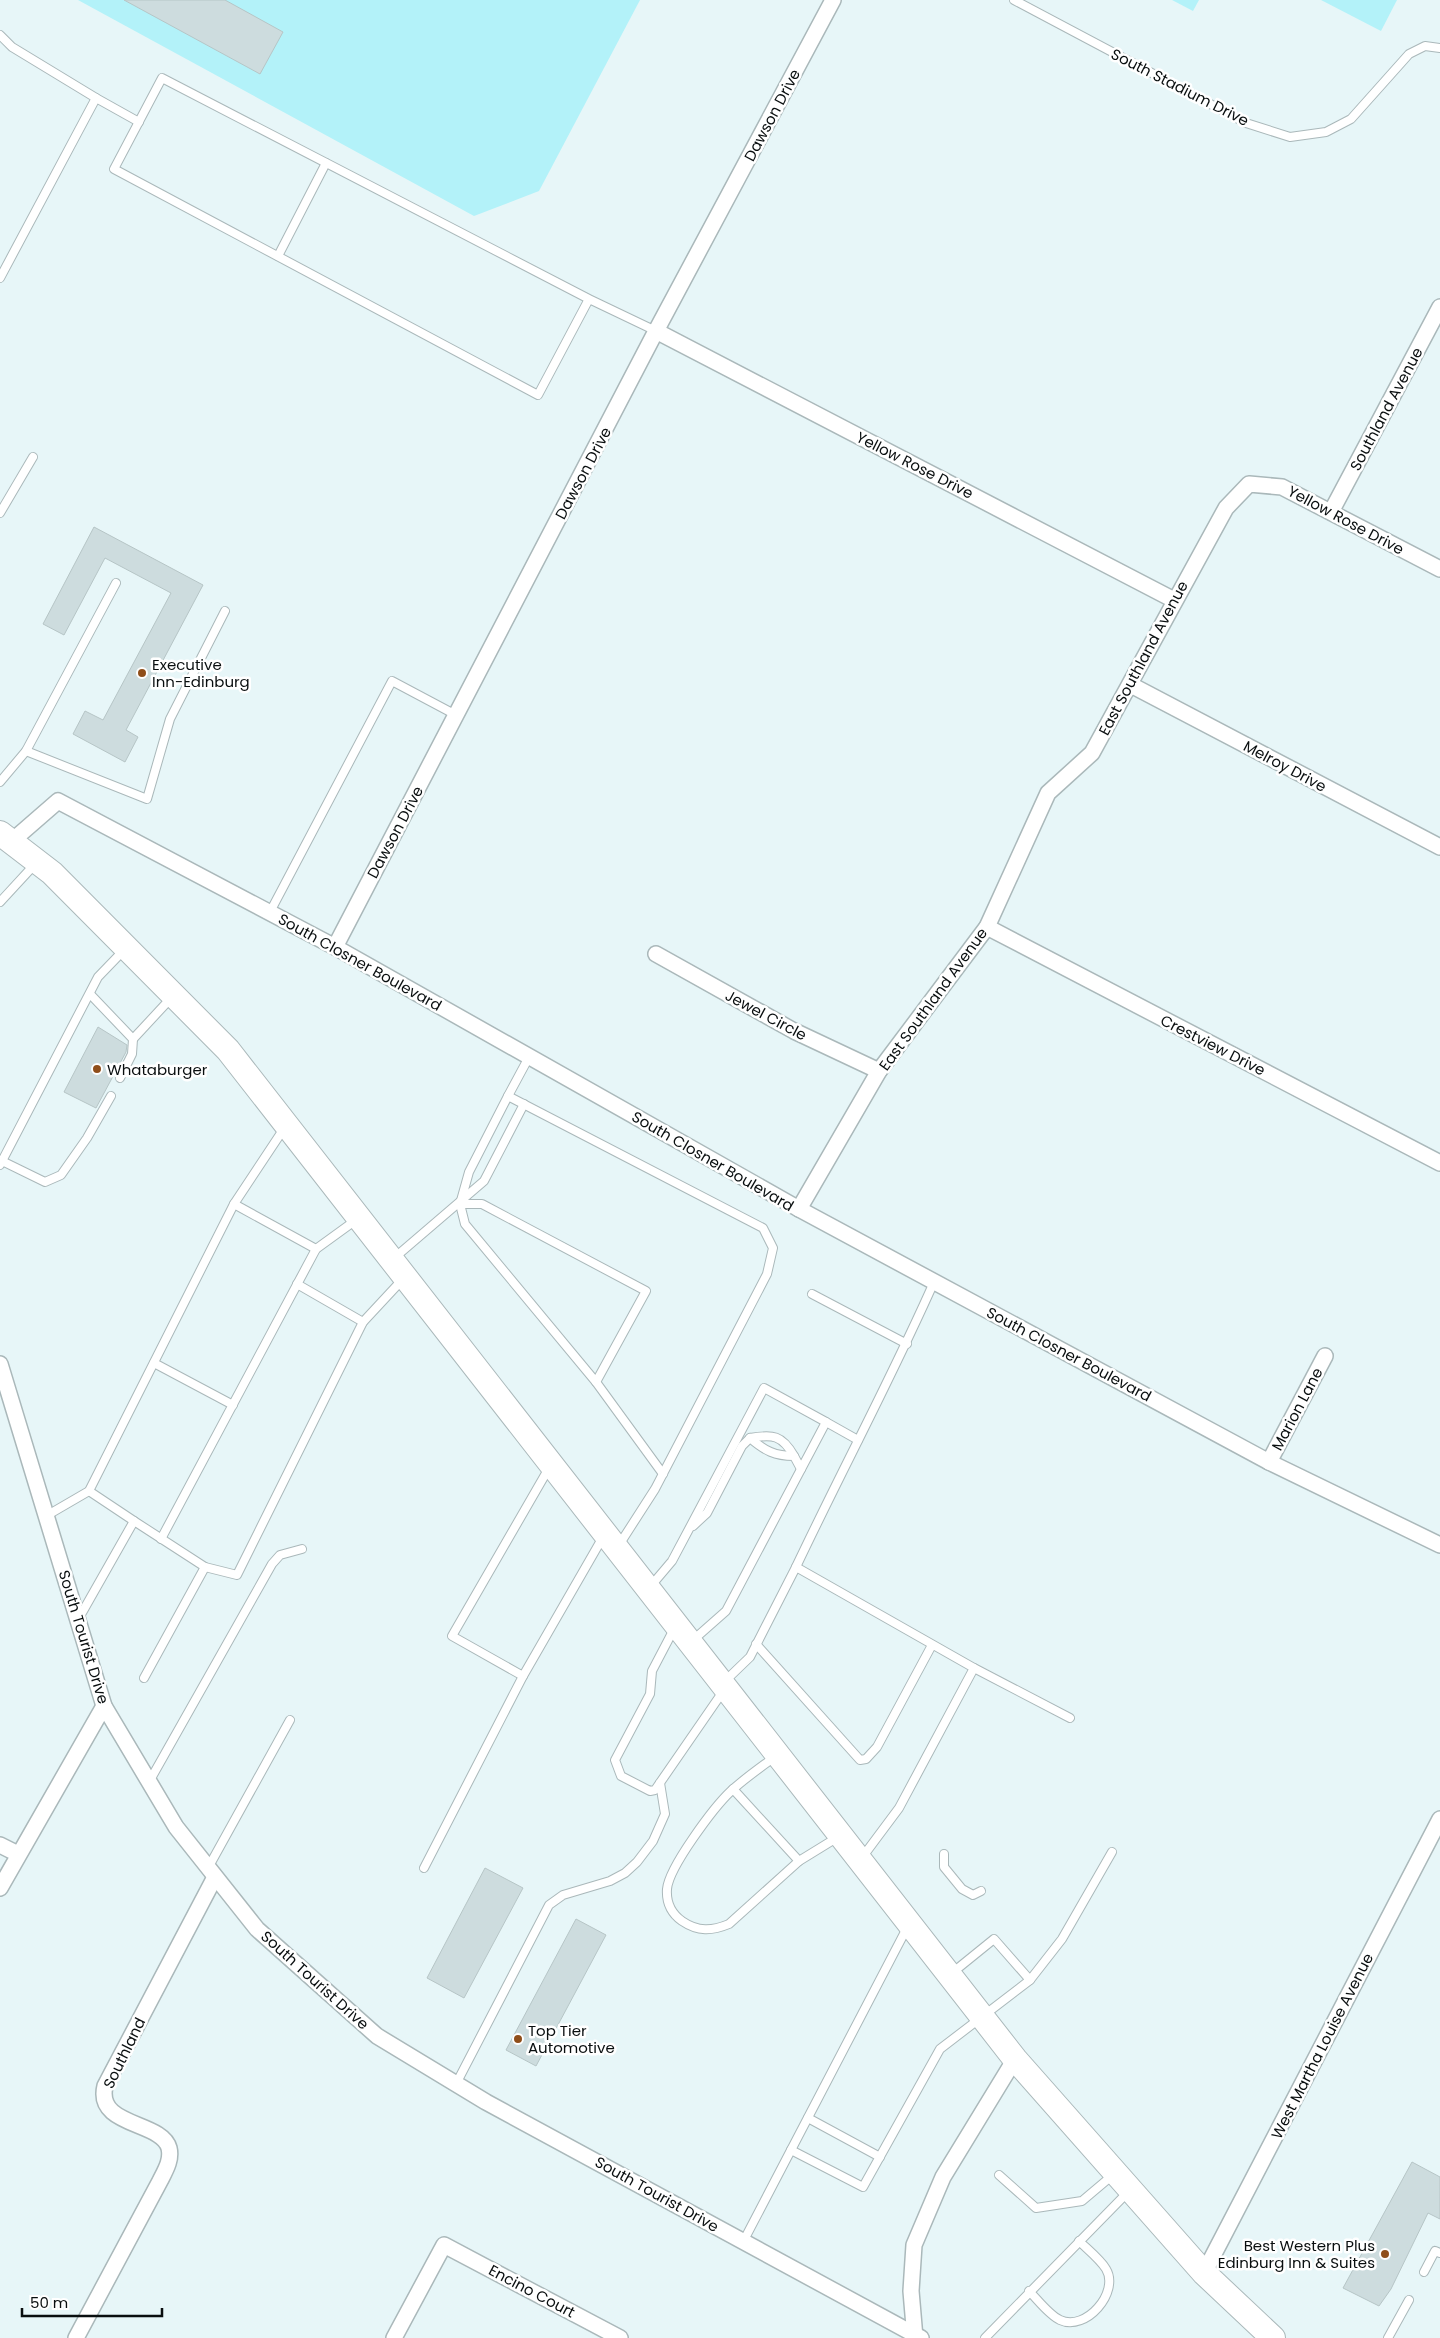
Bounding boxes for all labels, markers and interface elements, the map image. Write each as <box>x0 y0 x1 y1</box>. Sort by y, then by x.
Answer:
street label: South Stadium Drive <box>1108 43 1252 131</box>
street label: Dawson Drive <box>739 65 805 165</box>
street label: Southland Avenue <box>1345 344 1427 474</box>
street label: Dawson Drive <box>550 423 616 523</box>
street label: Yellow Rose Drive <box>853 426 977 504</box>
street label: Yellow Rose Drive <box>1284 480 1408 560</box>
street label: East Southland Avenue <box>1093 577 1193 739</box>
place label: Executive Inn-Edinburg <box>152 654 250 692</box>
marker: Executive Inn-Edinburg <box>136 667 148 679</box>
street label: Melroy Drive <box>1240 735 1330 797</box>
street label: Dawson Drive <box>362 782 428 882</box>
street label: South Closner Boulevard <box>274 908 446 1016</box>
street label: East Southland Avenue <box>874 923 992 1075</box>
street label: Jewel Circle <box>722 985 810 1045</box>
street label: Crestview Drive <box>1157 1010 1269 1080</box>
place label: Whataburger <box>107 1059 208 1080</box>
marker: Whataburger <box>91 1063 103 1075</box>
street label: South Closner Boulevard <box>628 1106 798 1216</box>
street label: South Closner Boulevard <box>983 1302 1155 1406</box>
street label: Marion Lane <box>1266 1364 1328 1454</box>
street label: South Tourist Drive <box>54 1568 114 1706</box>
street label: South Tourist Drive <box>256 1926 374 2034</box>
street label: West Martha Louise Avenue <box>1266 1949 1378 2143</box>
street label: Southland <box>98 2014 150 2092</box>
place label: Top Tier Automotive <box>528 2020 615 2058</box>
marker: Top Tier Automotive <box>512 2033 524 2045</box>
street label: South Tourist Drive <box>591 2151 723 2237</box>
place label: Best Western Plus Edinburg Inn & Suites <box>1218 2235 1375 2273</box>
marker: Best Western Plus Edinburg Inn & Suites <box>1379 2248 1391 2260</box>
street label: Encino Court <box>485 2259 579 2323</box>
scale bar <box>22 2286 162 2318</box>
text: 50 m <box>30 2292 68 2313</box>

